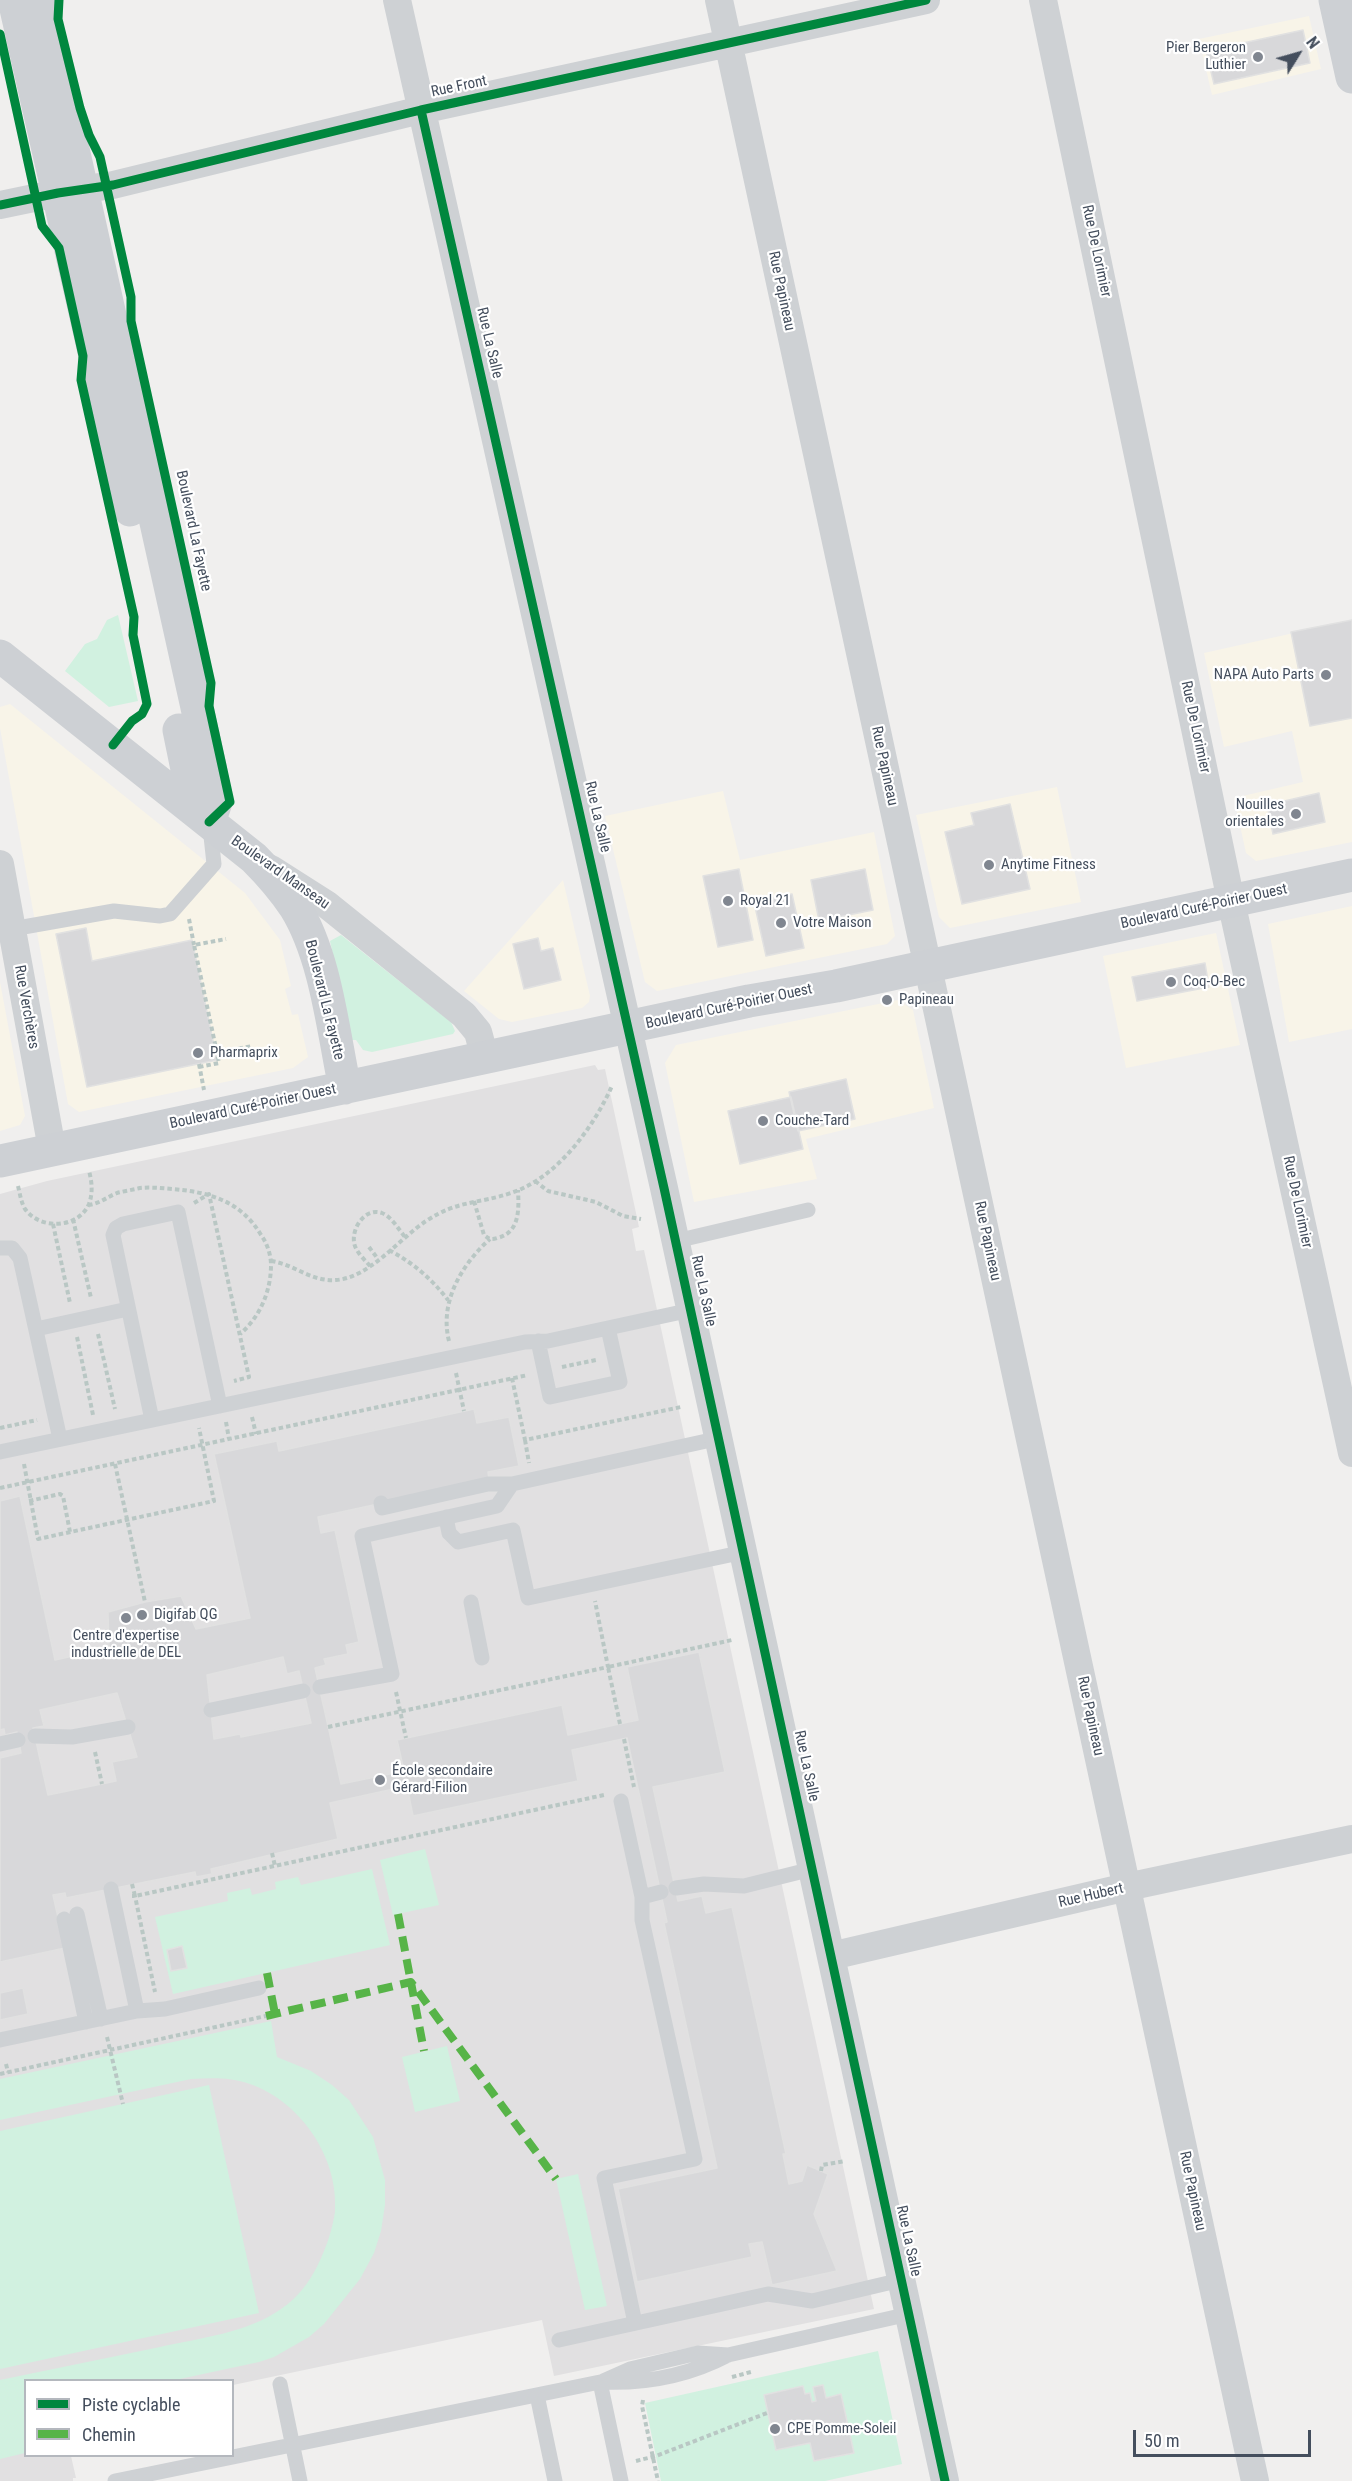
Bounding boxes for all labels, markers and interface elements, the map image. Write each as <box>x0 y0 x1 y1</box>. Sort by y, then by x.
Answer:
north arrow <box>1268 24 1328 84</box>
text: N <box>1302 33 1323 52</box>
place label: Pier Bergeron Luthier <box>1166 39 1246 74</box>
marker: Pier Bergeron Luthier <box>1251 50 1265 64</box>
street label: Rue Front <box>430 72 488 102</box>
street label: Rue De Lorimier <box>1077 203 1115 299</box>
street label: Rue Papineau <box>764 250 798 332</box>
street label: Rue La Salle <box>472 306 506 380</box>
street label: Boulevard La Fayette <box>171 469 215 593</box>
place label: NAPA Auto Parts <box>1214 666 1314 684</box>
marker: NAPA Auto Parts <box>1319 668 1333 682</box>
street label: Rue De Lorimier <box>1176 679 1214 775</box>
street label: Rue Papineau <box>867 725 901 807</box>
street label: Rue La Salle <box>580 780 614 854</box>
place label: Nouilles orientales <box>1225 796 1284 831</box>
marker: Nouilles orientales <box>1289 807 1303 821</box>
street label: Boulevard Manseau <box>227 832 333 914</box>
place label: Anytime Fitness <box>1001 856 1096 874</box>
marker: Anytime Fitness <box>982 858 996 872</box>
street label: Boulevard Curé-Poirier Ouest <box>1119 881 1289 933</box>
place label: Royal 21 <box>740 892 790 910</box>
marker: Royal 21 <box>721 894 735 908</box>
place label: Votre Maison <box>793 914 872 932</box>
marker: Votre Maison <box>774 916 788 930</box>
street label: Boulevard La Fayette <box>300 938 348 1062</box>
street label: Rue Verchères <box>10 964 42 1050</box>
place label: Coq-O-Bec <box>1183 973 1245 991</box>
marker: Coq-O-Bec <box>1164 975 1178 989</box>
street label: Boulevard Curé-Poirier Ouest <box>644 981 814 1033</box>
place label: Papineau <box>899 991 954 1009</box>
marker: Papineau <box>880 993 894 1007</box>
place label: Pharmaprix <box>210 1044 278 1062</box>
marker: Pharmaprix <box>191 1046 205 1060</box>
street label: Boulevard Curé-Poirier Ouest <box>168 1081 338 1133</box>
place label: Couche-Tard <box>775 1112 849 1130</box>
marker: Couche-Tard <box>756 1114 770 1128</box>
street label: Rue De Lorimier <box>1278 1154 1316 1250</box>
street label: Rue Papineau <box>970 1200 1004 1282</box>
street label: Rue La Salle <box>687 1254 719 1328</box>
place label: Digifab QG <box>154 1606 217 1624</box>
marker: Digifab QG <box>135 1608 149 1622</box>
marker: Centre d'expertise industrielle de DEL <box>119 1611 133 1625</box>
place label: Centre d'expertise industrielle de DEL <box>71 1627 181 1662</box>
street label: Rue Papineau <box>1073 1675 1107 1757</box>
street label: Rue La Salle <box>790 1729 822 1803</box>
place label: École secondaire Gérard-Filion <box>392 1762 493 1797</box>
marker: École secondaire Gérard-Filion <box>373 1773 387 1787</box>
street label: Rue Hubert <box>1057 1880 1125 1912</box>
street label: Rue Papineau <box>1175 2150 1209 2232</box>
street label: Rue La Salle <box>892 2204 924 2278</box>
legend <box>24 2379 234 2457</box>
text: Piste cyclable <box>82 2394 180 2415</box>
scale bar <box>1136 2418 1314 2456</box>
place label: CPE Pomme-Soleil <box>787 2420 896 2438</box>
marker: CPE Pomme-Soleil <box>768 2422 782 2436</box>
text: Chemin <box>82 2424 136 2445</box>
text: 50 m <box>1144 2430 1179 2451</box>

